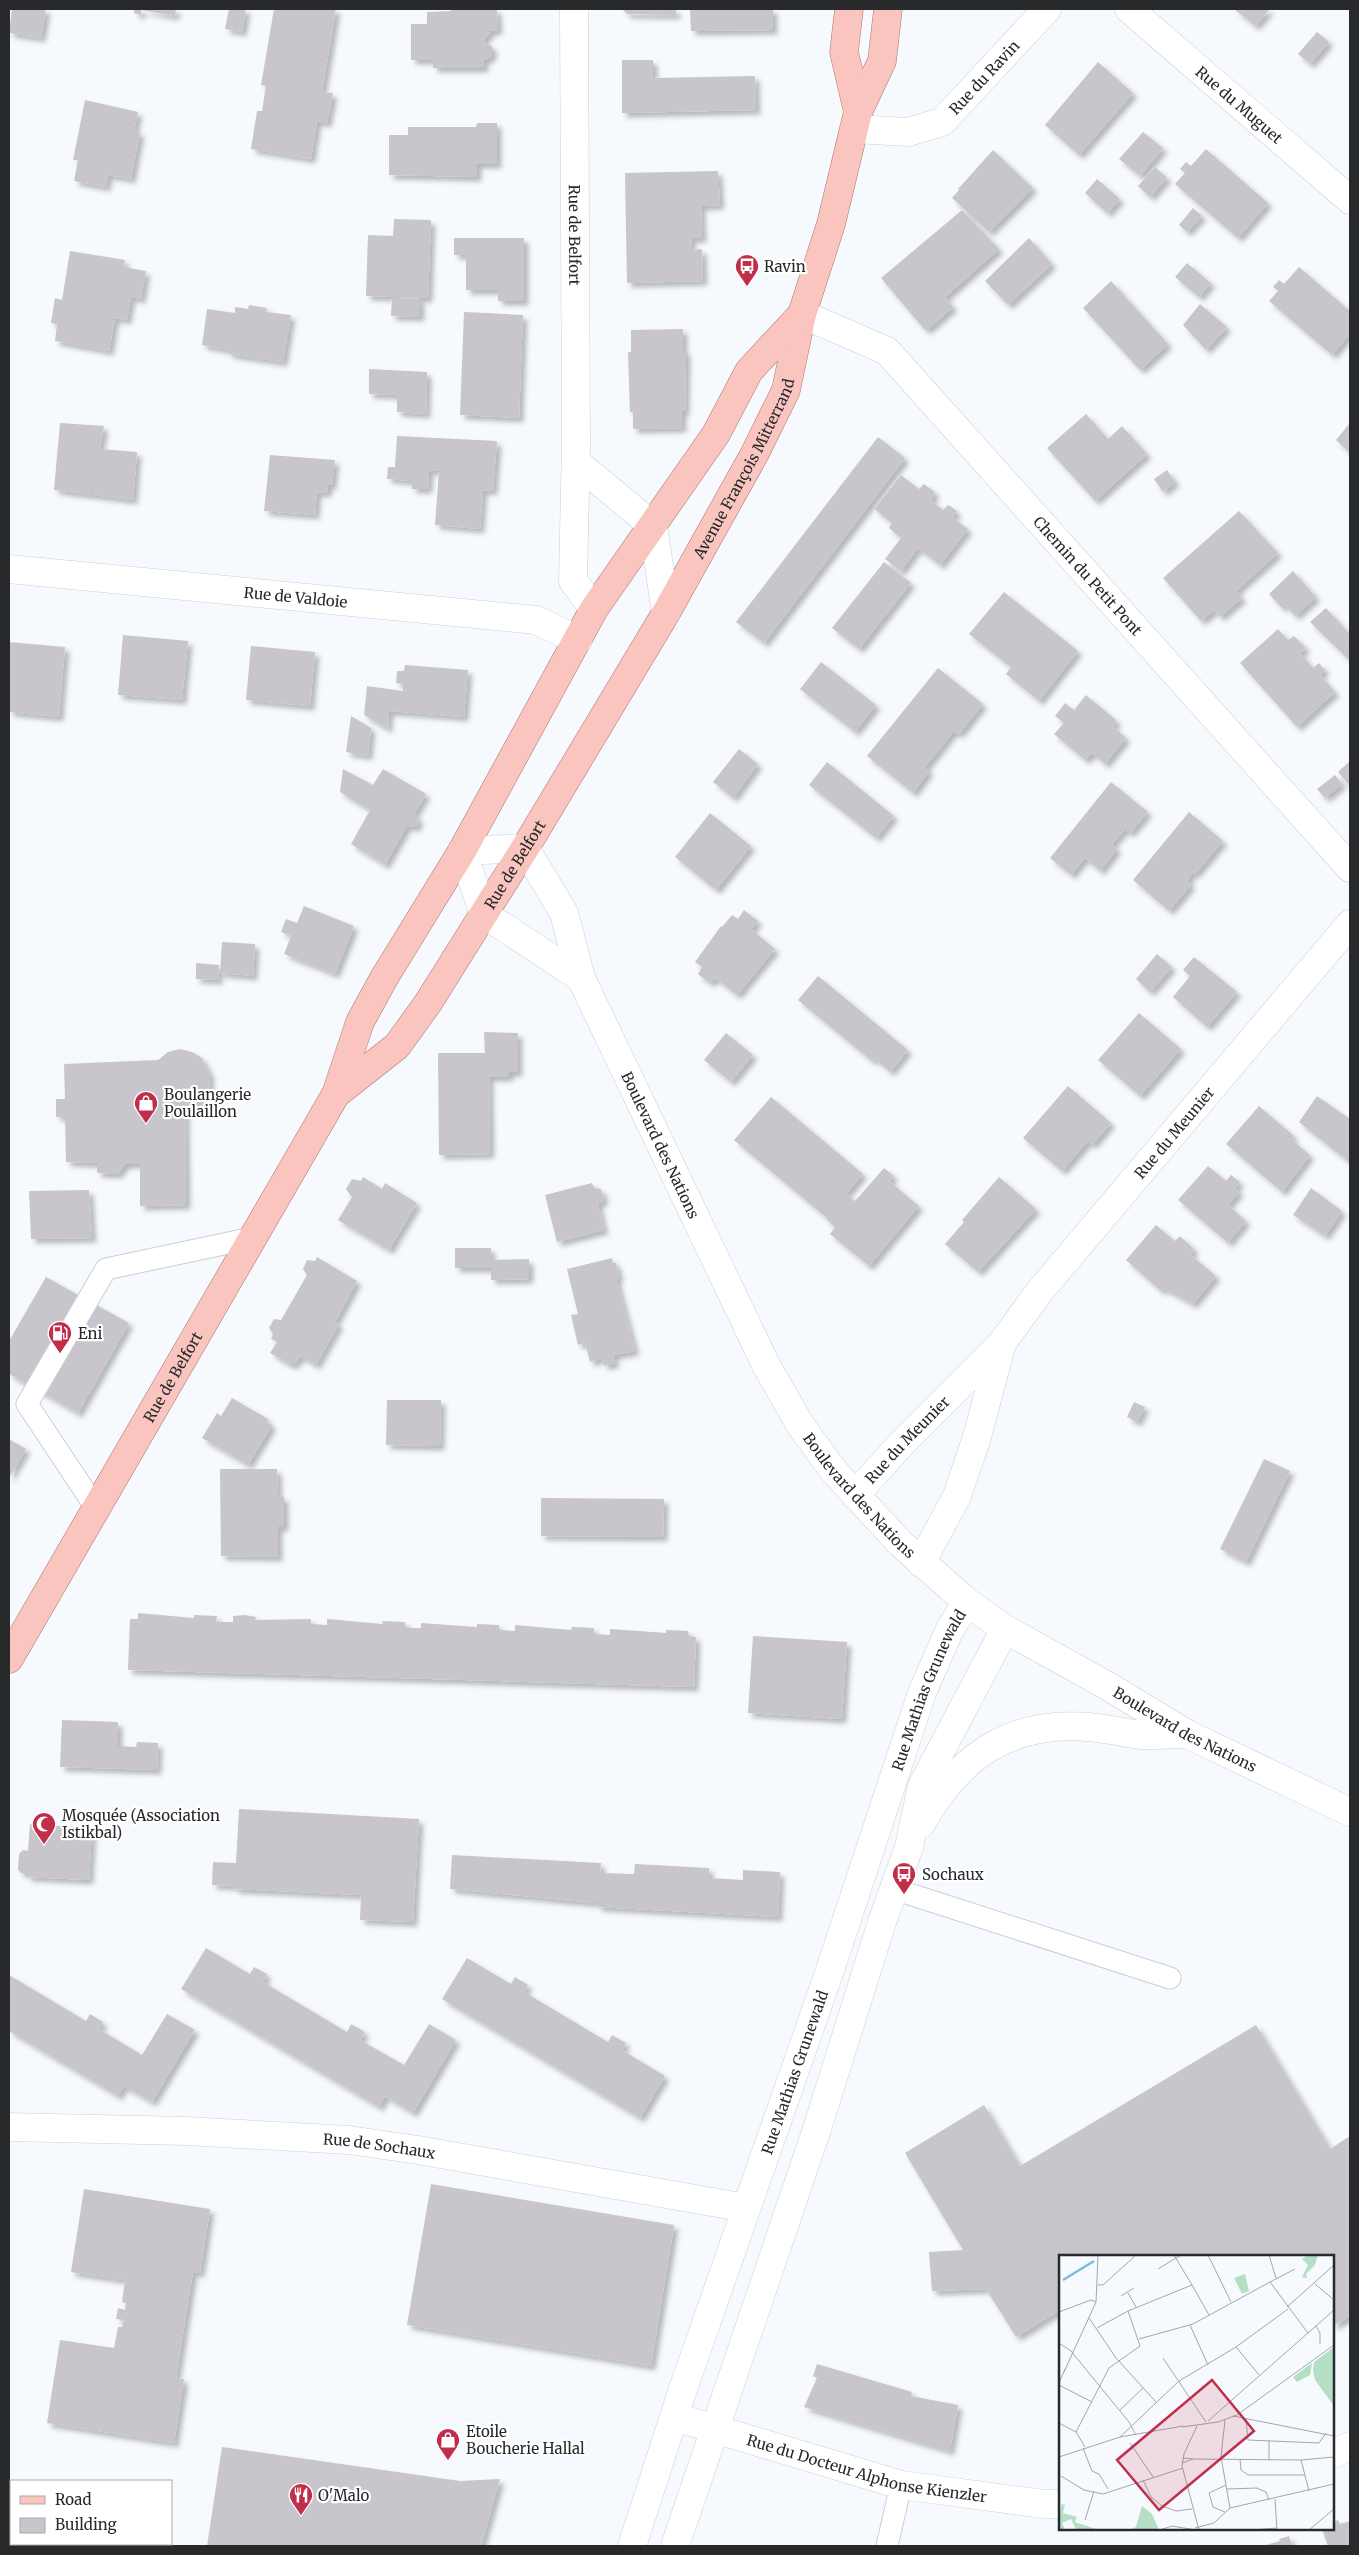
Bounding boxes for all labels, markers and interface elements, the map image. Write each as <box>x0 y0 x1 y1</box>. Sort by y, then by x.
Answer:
street label: Rue du Ravin <box>945 36 1023 118</box>
street label: Rue du Muguet <box>1192 62 1287 147</box>
street label: Rue de Belfort <box>565 184 585 286</box>
bus stop icon: Ravin <box>734 253 760 287</box>
place label: Ravin <box>764 257 806 276</box>
street label: Avenue François Mitterrand <box>688 377 798 563</box>
street label: Chemin du Petit Pont <box>1030 512 1146 639</box>
street label: Rue de Valdoie <box>243 582 349 611</box>
street label: Rue de Belfort <box>480 816 549 912</box>
street label: Boulevard des Nations <box>618 1068 704 1222</box>
street label: Rue du Meunier <box>1130 1082 1218 1182</box>
place label: Boulangerie Poulaillon <box>164 1085 251 1121</box>
shop icon: Boulangerie Poulaillon <box>133 1090 159 1124</box>
fuel station icon: Eni <box>47 1320 73 1354</box>
place label: Eni <box>78 1324 102 1343</box>
street label: Rue de Belfort <box>139 1328 206 1425</box>
street label: Rue du Meunier <box>861 1392 953 1487</box>
street label: Boulevard des Nations <box>799 1429 920 1562</box>
street label: Rue Mathias Grunewald <box>887 1606 970 1773</box>
street label: Boulevard des Nations <box>1110 1682 1260 1776</box>
place label: Mosquée (Association Istikbal) <box>62 1806 220 1842</box>
mosque icon: Mosquée (Association Istikbal) <box>31 1811 57 1845</box>
bus stop icon: Sochaux <box>891 1861 917 1895</box>
place label: Sochaux <box>922 1865 984 1884</box>
street label: Rue Mathias Grunewald <box>757 1988 832 2157</box>
street label: Rue de Sochaux <box>323 2129 437 2162</box>
inset map <box>1059 2255 1334 2530</box>
place label: Etoile Boucherie Hallal <box>466 2422 585 2458</box>
shop icon: Etoile Boucherie Hallal <box>435 2427 461 2461</box>
street label: Rue du Docteur Alphonse Kienzler <box>745 2430 988 2506</box>
legend <box>10 2480 172 2545</box>
restaurant icon: O'Malo <box>288 2482 314 2516</box>
place label: O'Malo <box>318 2486 370 2505</box>
text: Road <box>55 2490 91 2509</box>
text: Building <box>55 2515 117 2534</box>

